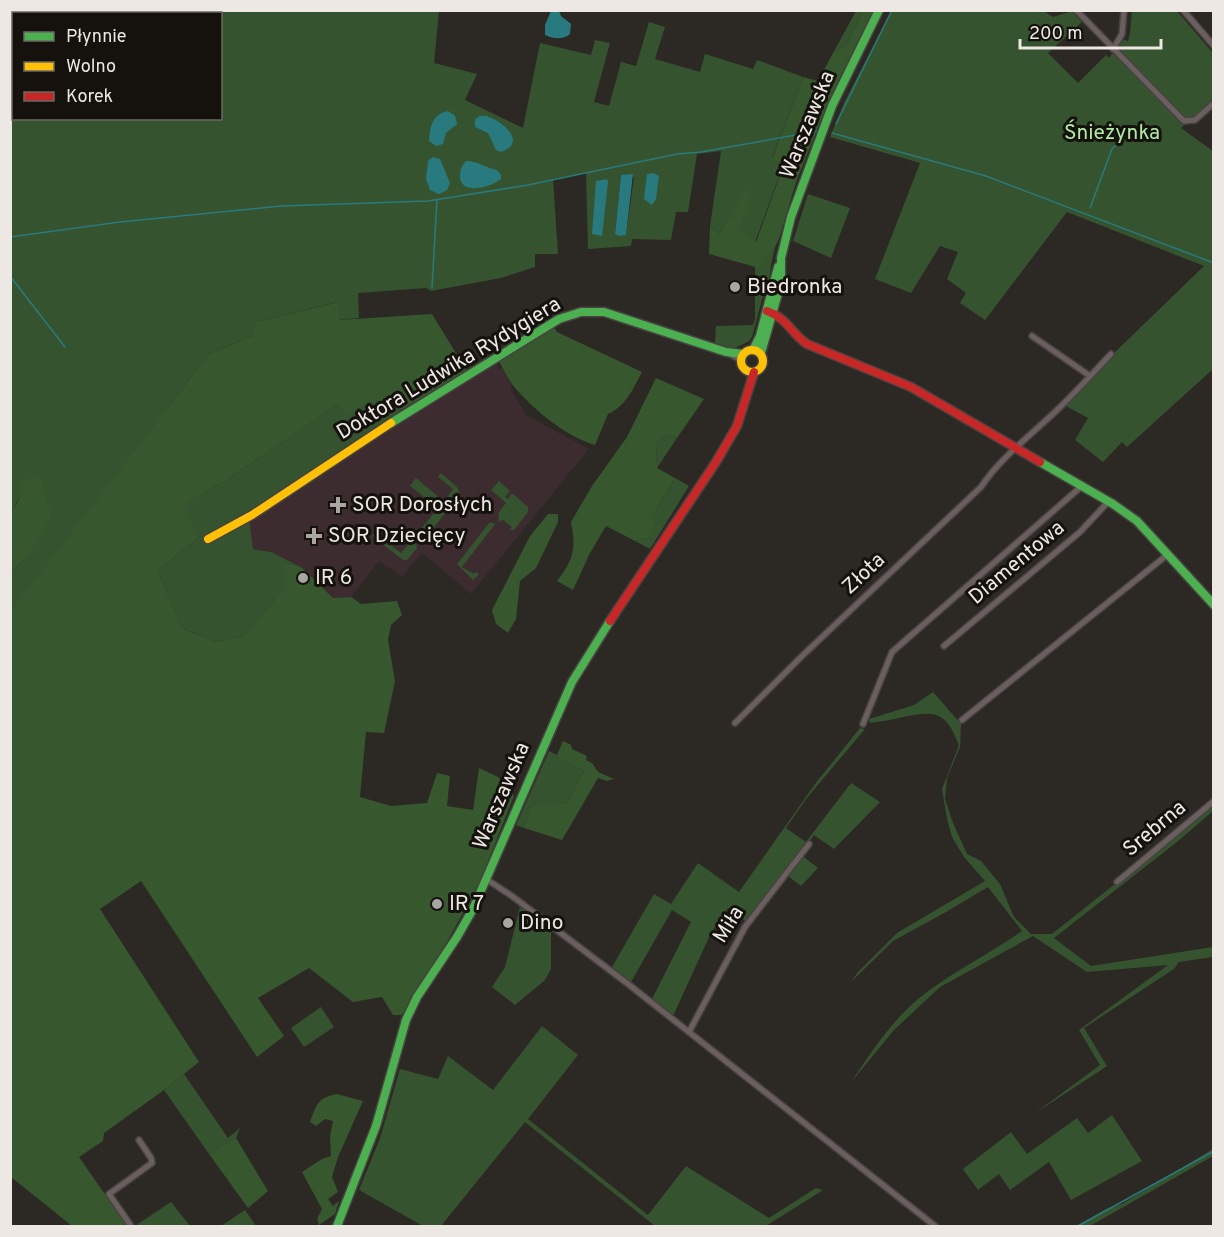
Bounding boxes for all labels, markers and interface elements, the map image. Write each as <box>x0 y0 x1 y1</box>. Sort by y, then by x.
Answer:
legend <box>12 12 222 120</box>
scale bar <box>1020 12 1161 50</box>
text: 200 m <box>1029 23 1082 46</box>
text: Płynnie <box>66 26 127 49</box>
text: Wolno <box>66 56 116 79</box>
street label: Warszawska <box>774 67 842 183</box>
text: Korek <box>66 86 113 109</box>
park label: Śnieżynka <box>1064 119 1160 147</box>
place label: Biedronka <box>747 274 842 301</box>
marker: Biedronka <box>728 280 742 294</box>
street label: Doktora Ludwika Rydygiera <box>332 291 566 447</box>
place label: SOR Dorosłych <box>352 492 492 519</box>
marker: SOR Dorosłych <box>329 496 347 514</box>
street label: Diamentowa <box>963 515 1071 611</box>
place label: SOR Dziecięcy <box>328 523 466 550</box>
marker: SOR Dziecięcy <box>305 527 323 545</box>
street label: Złota <box>837 547 891 601</box>
place label: IR 6 <box>315 565 352 592</box>
marker: IR 6 <box>296 571 310 585</box>
street label: Warszawska <box>467 738 537 854</box>
street label: Srebrna <box>1118 795 1192 863</box>
place label: IR 7 <box>449 891 484 918</box>
marker: IR 7 <box>430 897 444 911</box>
street label: Miła <box>707 901 751 949</box>
place label: Dino <box>520 910 564 937</box>
marker: Dino <box>501 916 515 930</box>

